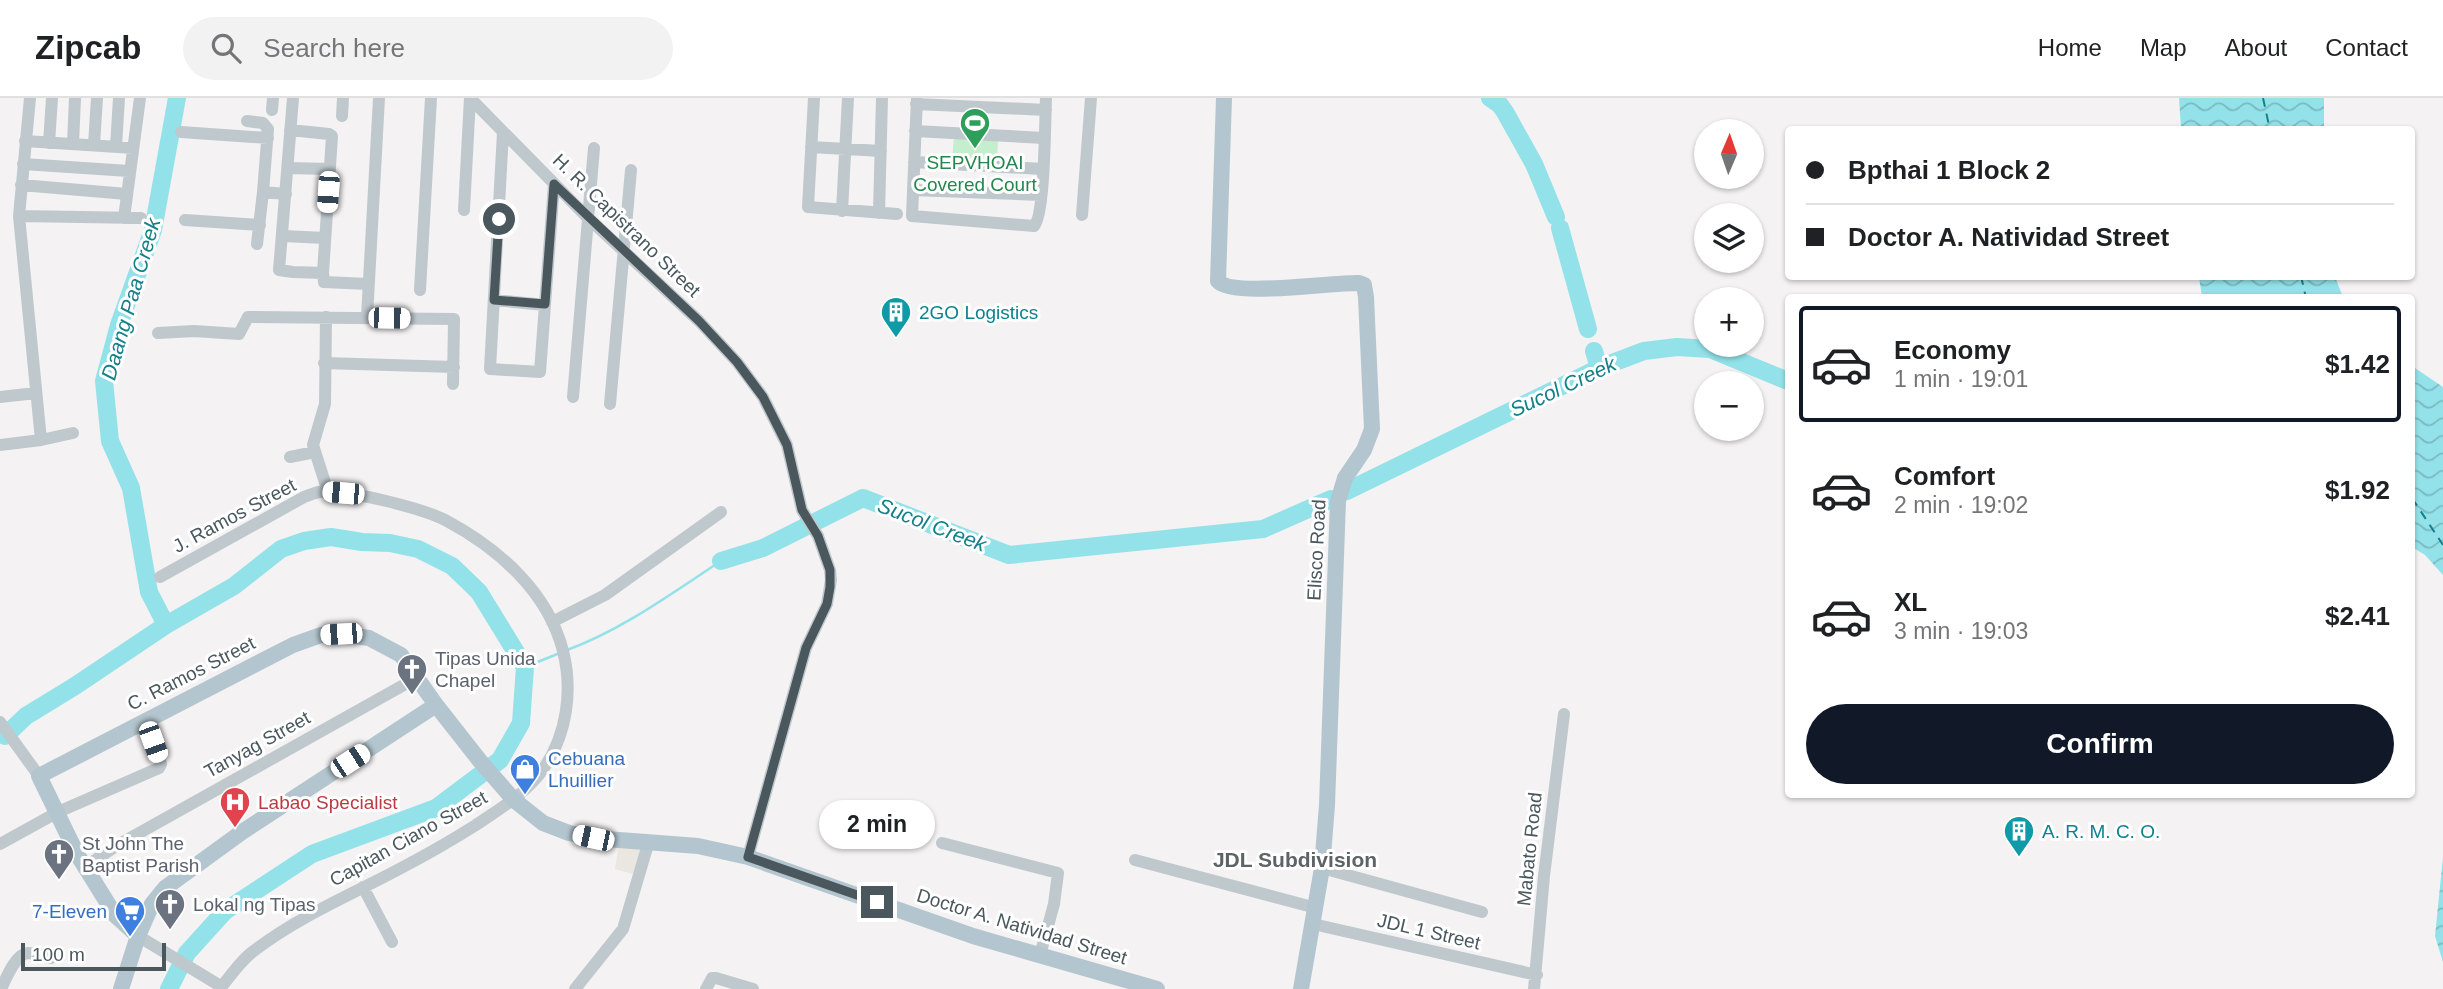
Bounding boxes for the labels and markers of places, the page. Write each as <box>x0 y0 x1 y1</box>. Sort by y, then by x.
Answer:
sports icon: SEPVHOAI Covered Court <box>958 106 992 150</box>
place label: SEPVHOAI Covered Court <box>913 152 1037 195</box>
building icon: 2GO Logistics <box>879 295 913 339</box>
place label: 2GO Logistics <box>919 302 1038 323</box>
place label: Tipas Unida Chapel <box>435 648 536 691</box>
church icon: Tipas Unida Chapel <box>395 652 429 696</box>
place label: Cebuana Lhuillier <box>548 748 626 791</box>
shop icon: Cebuana Lhuillier <box>508 752 542 796</box>
hospital icon: Labao Specialist <box>218 785 252 829</box>
place label: Labao Specialist <box>258 792 398 813</box>
building icon: A. R. M. C. O. <box>2002 814 2036 858</box>
place label: A. R. M. C. O. <box>2042 821 2160 842</box>
place label: St John The Baptist Parish <box>82 833 199 876</box>
church icon: St John The Baptist Parish <box>42 837 76 881</box>
church icon: Lokal ng Tipas <box>153 887 187 931</box>
supermarket icon: 7-Eleven <box>113 894 147 938</box>
place label: Lokal ng Tipas <box>193 894 316 915</box>
place label: 7-Eleven <box>32 901 107 922</box>

